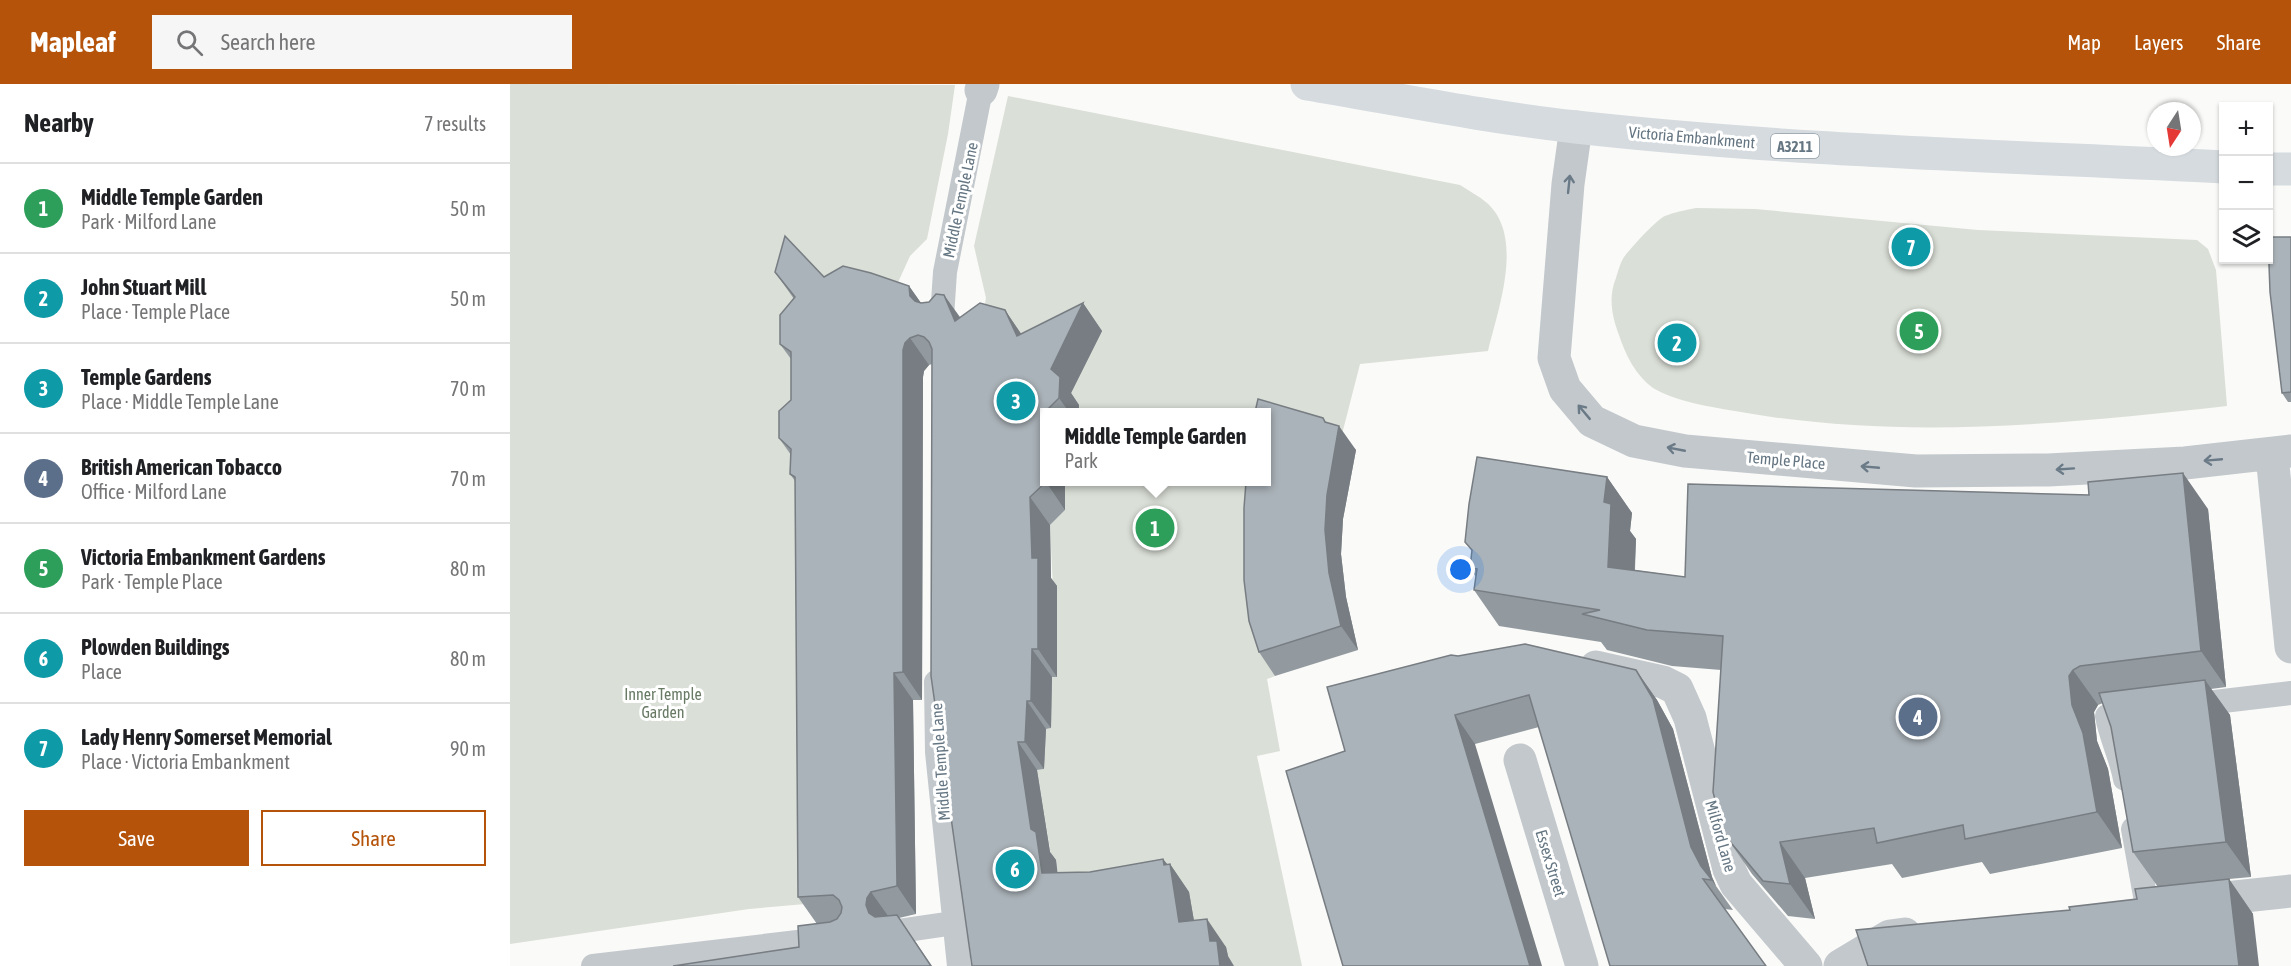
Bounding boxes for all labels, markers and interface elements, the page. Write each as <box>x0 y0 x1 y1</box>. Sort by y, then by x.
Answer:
search box <box>152 15 572 69</box>
text: Mapleaf <box>30 26 116 58</box>
icon: search <box>173 26 206 59</box>
text: Search here <box>221 29 316 55</box>
text: Map <box>2067 30 2101 54</box>
text: Layers <box>2134 30 2184 54</box>
text: Share <box>2217 30 2261 54</box>
north arrow <box>2147 102 2201 156</box>
map controls <box>2219 102 2273 264</box>
button: + <box>2219 102 2273 156</box>
text: Nearby <box>24 108 94 138</box>
text: 7 results <box>424 112 486 135</box>
street label: Victoria Embankment <box>1628 123 1756 152</box>
road number: A3211 <box>1771 134 1819 158</box>
street label: Middle Temple Lane <box>939 141 982 260</box>
button: − <box>2219 156 2273 210</box>
one-way arrow <box>1564 175 1575 195</box>
text: Middle Temple Garden <box>81 184 263 210</box>
text: 1 <box>39 197 48 220</box>
text: 50 m <box>450 197 486 220</box>
text: Park · Milford Lane <box>81 210 216 233</box>
button: layers <box>2219 210 2273 264</box>
pin: 7 <box>1892 224 1930 270</box>
text: John Stuart Mill <box>81 274 206 300</box>
text: 2 <box>39 287 48 310</box>
text: 50 m <box>450 287 486 310</box>
text: Place · Temple Place <box>81 300 230 323</box>
pin: 5 <box>1900 308 1938 354</box>
pin: 2 <box>1658 320 1696 366</box>
text: Temple Gardens <box>81 364 211 390</box>
text: 3 <box>39 377 48 400</box>
text: 70 m <box>450 377 486 400</box>
pin: 3 <box>996 378 1036 424</box>
text: Place · Middle Temple Lane <box>81 390 279 413</box>
one-way arrow <box>1577 405 1591 420</box>
popup <box>1040 408 1271 486</box>
text: Middle Temple Garden <box>1065 423 1246 449</box>
one-way arrow <box>1667 443 1686 454</box>
street label: Temple Place <box>1746 448 1826 473</box>
text: Park <box>1065 449 1098 472</box>
text: British American Tobacco <box>81 454 282 480</box>
one-way arrow <box>2204 455 2224 466</box>
one-way arrow <box>1861 461 1881 472</box>
one-way arrow <box>2056 464 2076 475</box>
text: 4 <box>39 467 48 490</box>
text: 70 m <box>450 467 486 490</box>
text: Office · Milford Lane <box>81 480 227 503</box>
pin: 1 <box>1136 506 1174 550</box>
text: Victoria Embankment Gardens <box>81 544 326 570</box>
your location <box>1446 555 1475 584</box>
text: 5 <box>39 557 48 580</box>
text: 80 m <box>450 557 486 580</box>
text: Park · Temple Place <box>81 570 223 593</box>
text: Plowden Buildings <box>81 634 230 660</box>
text: 6 <box>39 647 48 670</box>
text: 80 m <box>450 647 486 670</box>
text: Place <box>81 660 122 683</box>
park label: Inner Temple Garden <box>624 685 702 721</box>
pin: 4 <box>1898 694 1938 740</box>
street label: Middle Temple Lane <box>927 703 954 821</box>
text: Lady Henry Somerset Memorial <box>81 724 332 750</box>
text: 7 <box>39 737 48 760</box>
text: 90 m <box>450 737 486 760</box>
text: Place · Victoria Embankment <box>81 750 290 773</box>
street label: Milford Lane <box>1702 798 1740 874</box>
button: Save <box>24 810 249 866</box>
button: Share <box>261 810 486 866</box>
street label: Essex Street <box>1532 827 1570 899</box>
pin: 6 <box>996 846 1034 892</box>

